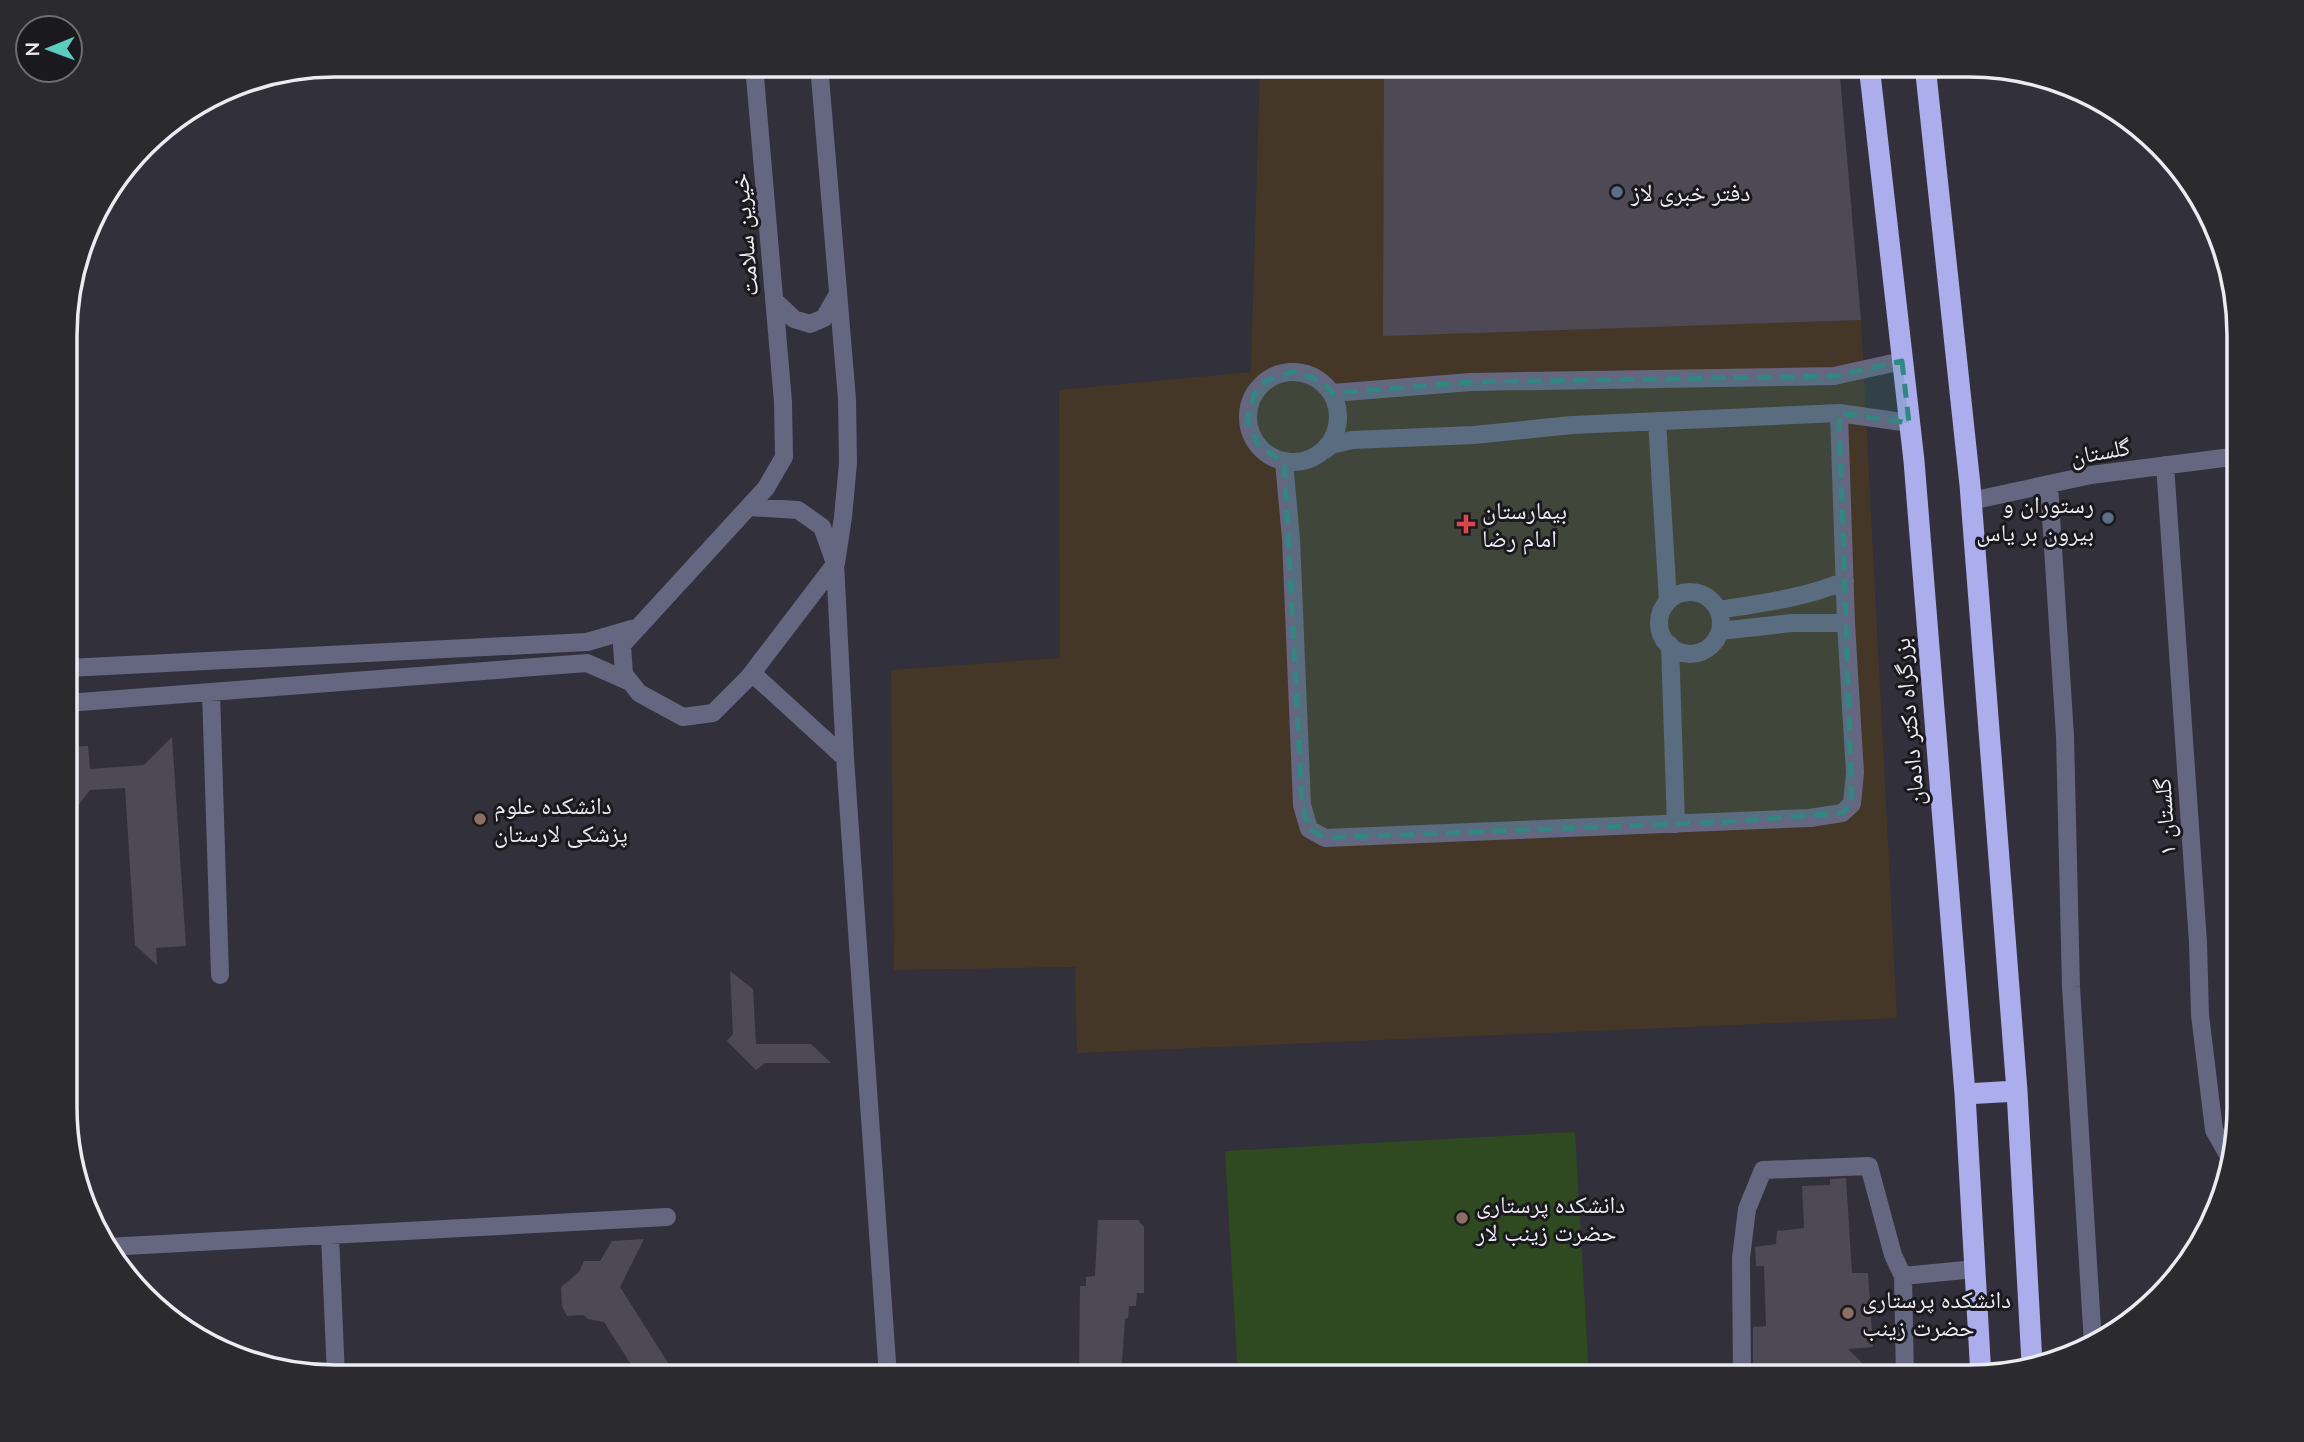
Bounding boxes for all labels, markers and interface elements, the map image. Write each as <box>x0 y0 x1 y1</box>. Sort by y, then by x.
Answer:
north arrow <box>14 14 84 84</box>
text: N <box>20 42 44 57</box>
street label: خیرین سلامت <box>724 172 764 298</box>
place label: دفتر خبری لاز <box>1630 177 1750 207</box>
marker: دفتر خبری لاز <box>1609 184 1625 200</box>
street label: گلستان <box>2068 431 2132 471</box>
place label: رستوران و بیرون بر یاس <box>1976 489 2094 547</box>
place label: بیمارستان امام رضا <box>1482 495 1567 555</box>
marker: رستوران و بیرون بر یاس <box>2100 510 2116 526</box>
marker: بیمارستان امام رضا <box>1456 514 1476 534</box>
street label: بزرگراه دکتر دادمان <box>1886 637 1930 807</box>
street label: گلستان ۱ <box>2146 777 2182 857</box>
place label: دانشکده علوم پزشکی لارستان <box>494 790 628 848</box>
marker: دانشکده علوم پزشکی لارستان <box>472 811 488 827</box>
place label: دانشکده پرستاری حضرت زینب لار <box>1475 1189 1625 1247</box>
marker: دانشکده پرستاری حضرت زینب لار <box>1454 1210 1470 1226</box>
place label: دانشکده پرستاری حضرت زینب <box>1862 1284 2011 1342</box>
marker: دانشکده پرستاری حضرت زینب <box>1840 1305 1856 1321</box>

